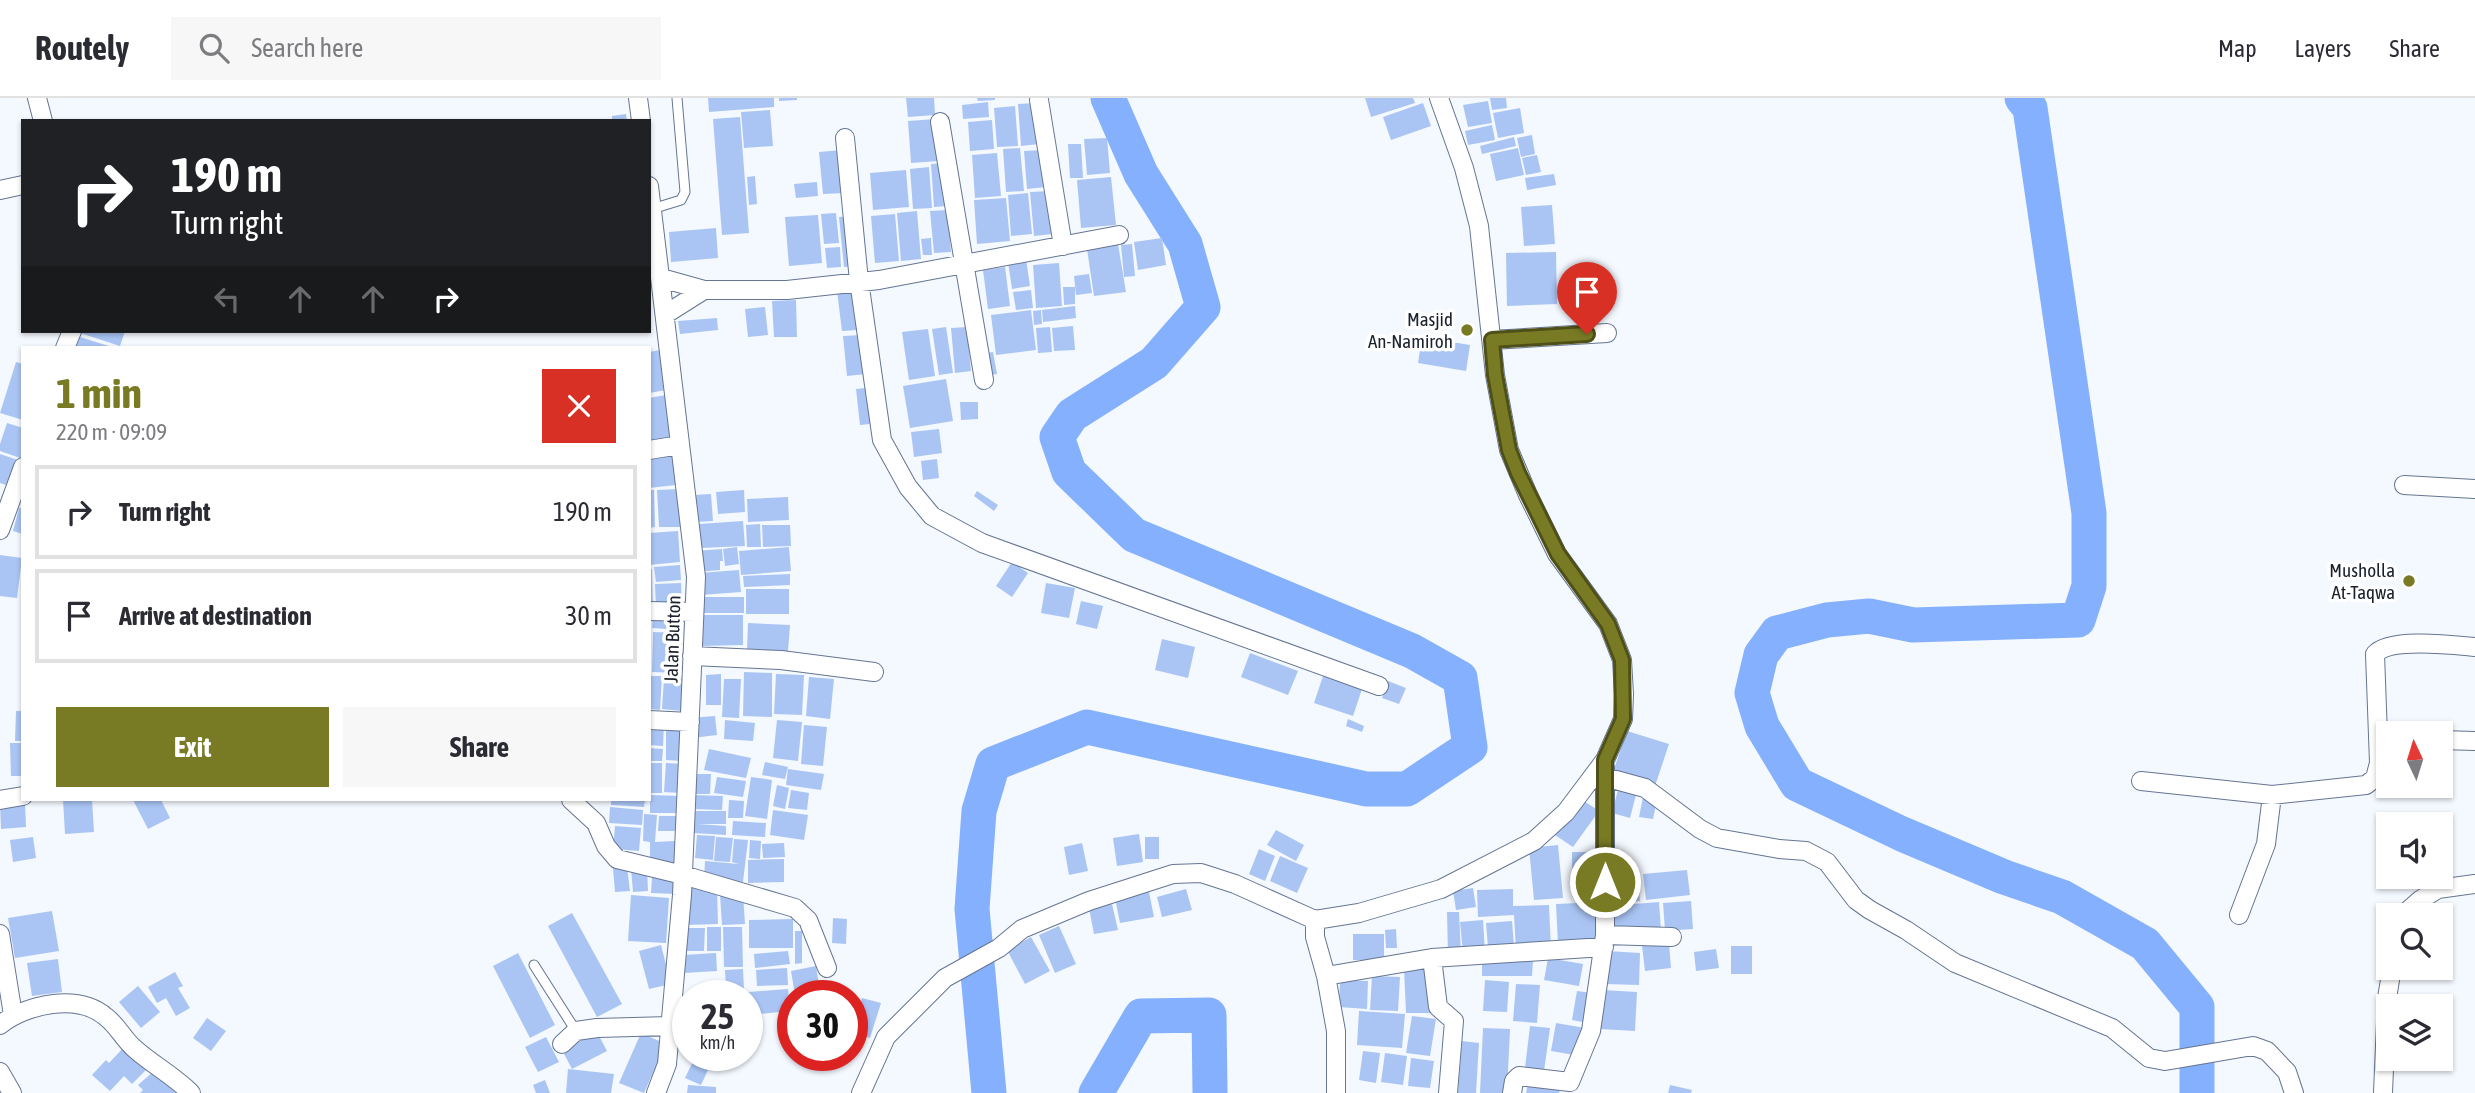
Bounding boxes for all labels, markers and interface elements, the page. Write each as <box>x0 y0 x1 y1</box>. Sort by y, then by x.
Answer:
search box <box>171 17 661 80</box>
text: Routely <box>35 29 129 67</box>
icon: search <box>195 29 233 67</box>
text: Search here <box>251 33 363 63</box>
text: Map <box>2218 35 2257 62</box>
text: Layers <box>2295 35 2351 62</box>
text: Share <box>2389 35 2440 62</box>
text: 190 m <box>171 146 282 202</box>
icon: right <box>56 147 147 238</box>
text: Turn right <box>171 204 284 241</box>
pin <box>1557 262 1617 334</box>
icon: arrive <box>1568 273 1606 311</box>
icon: left <box>208 280 246 318</box>
icon: ahead <box>281 280 319 318</box>
icon: ahead <box>354 280 392 318</box>
icon: right <box>427 280 465 318</box>
place label: Masjid An-Namiroh <box>1368 308 1453 352</box>
marker: Masjid An-Namiroh <box>1459 322 1475 338</box>
text: 1 min <box>56 369 142 417</box>
button: close <box>542 369 616 443</box>
text: 220 m · 09:09 <box>56 419 167 445</box>
icon: right <box>60 493 98 531</box>
text: Turn right <box>119 497 210 527</box>
text: 190 m <box>553 497 612 527</box>
place label: Musholla At-Taqwa <box>2329 559 2395 603</box>
marker: Musholla At-Taqwa <box>2401 573 2417 589</box>
street label: Jalan Button <box>659 595 685 683</box>
icon: arrive <box>60 597 98 635</box>
text: Arrive at destination <box>119 601 312 631</box>
text: 30 m <box>565 601 612 631</box>
button: Exit <box>56 707 329 787</box>
button: Share <box>343 707 616 787</box>
north arrow <box>2376 721 2454 798</box>
map controls <box>2376 721 2453 1071</box>
button: sound <box>2376 812 2453 889</box>
position arrow <box>1568 845 1642 919</box>
button: search <box>2376 903 2453 980</box>
speed limit sign: 30 <box>777 980 868 1071</box>
button: layers <box>2376 994 2453 1071</box>
text: 25 <box>701 996 734 1036</box>
text: km/h <box>700 1032 735 1053</box>

